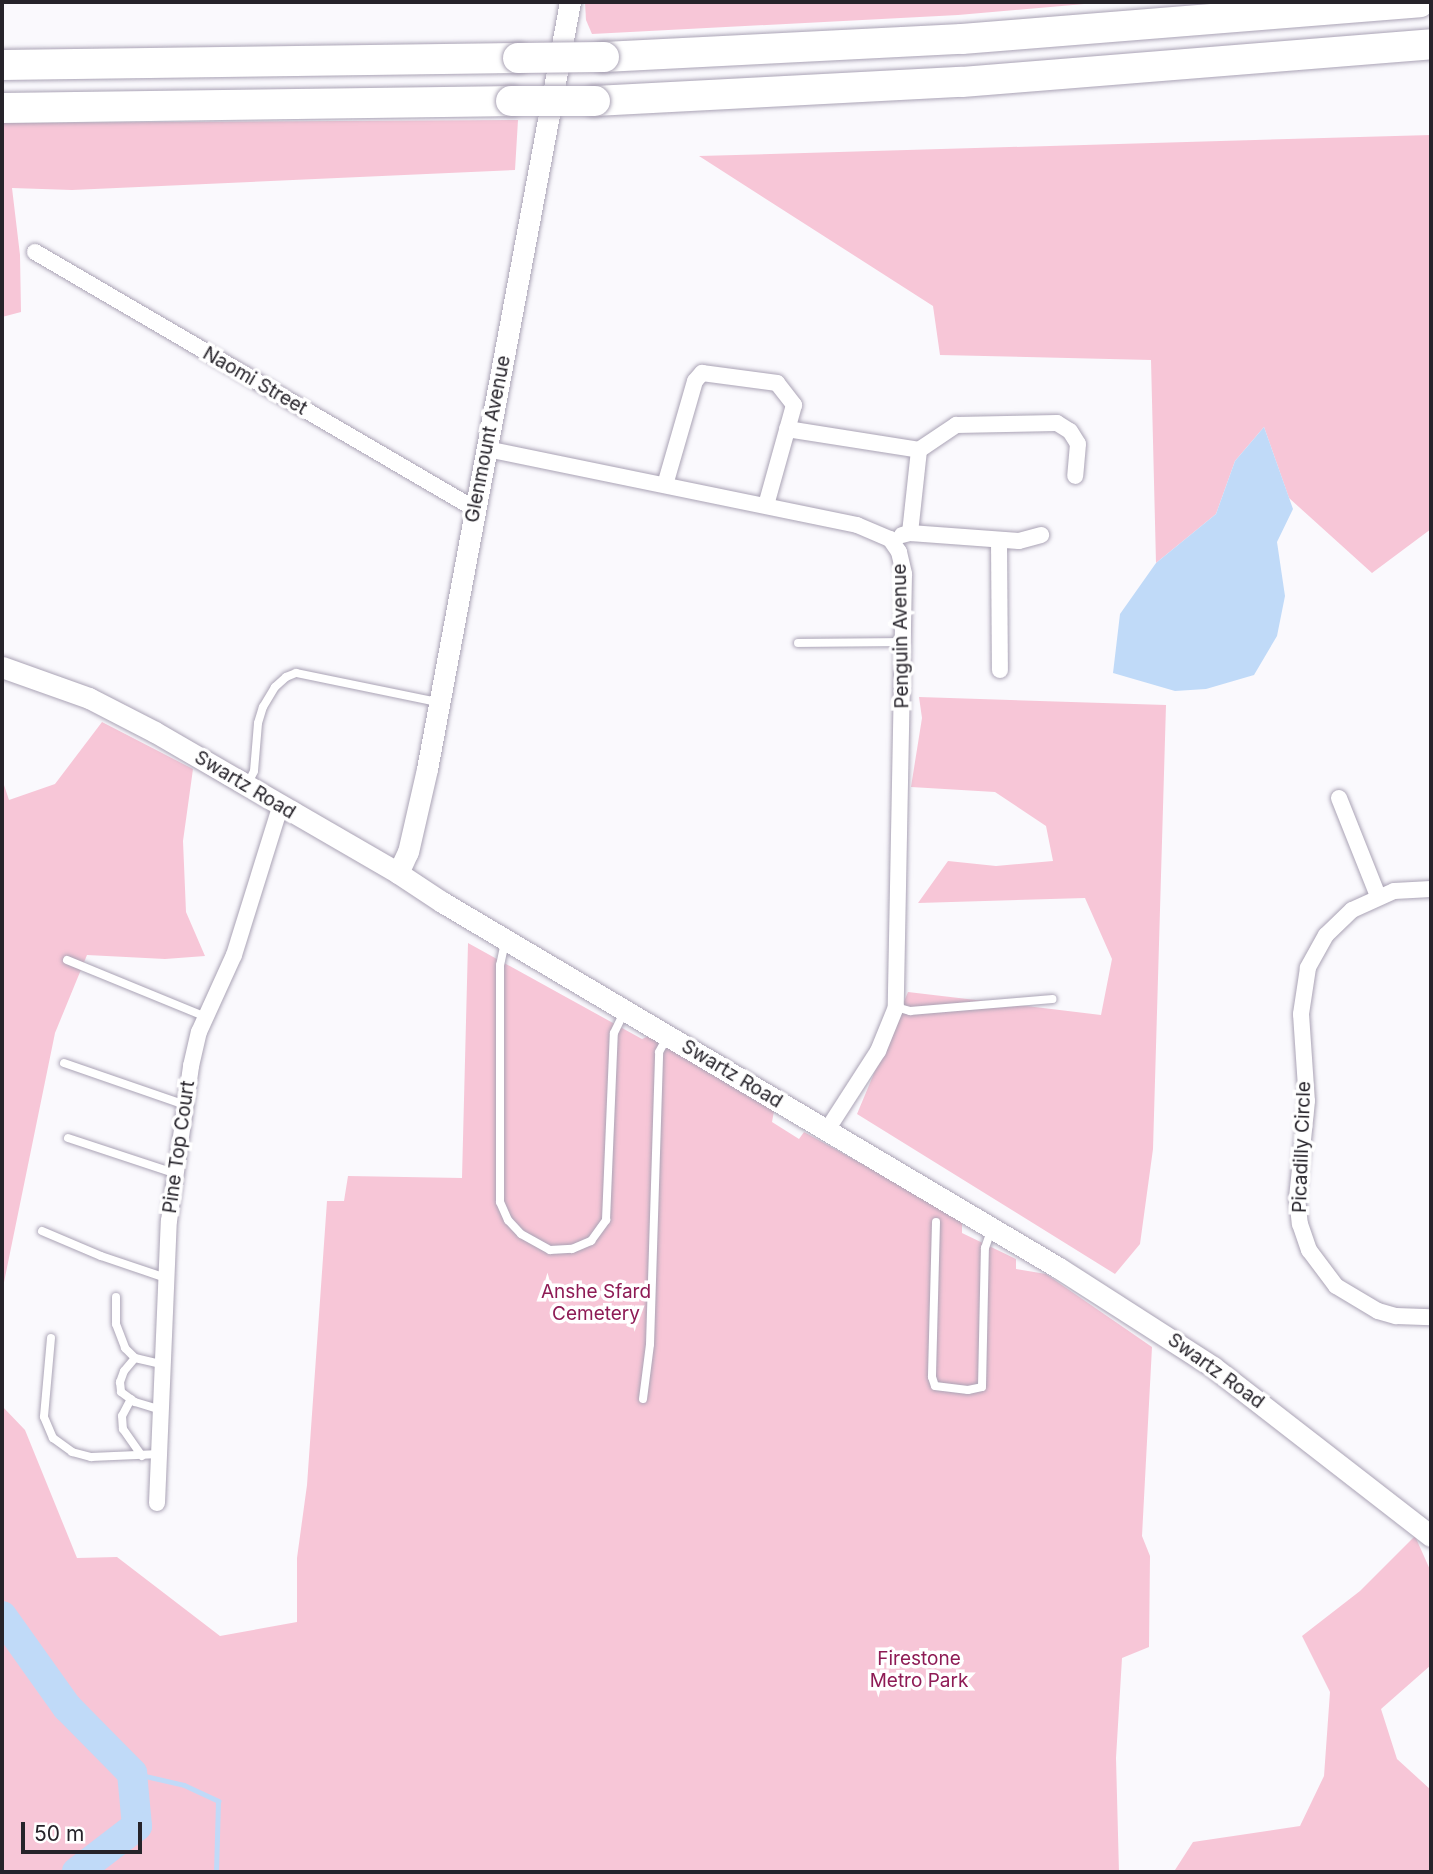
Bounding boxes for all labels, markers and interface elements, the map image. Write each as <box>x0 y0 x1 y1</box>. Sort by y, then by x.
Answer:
street label: Naomi Street <box>199 342 311 420</box>
street label: Glenmount Avenue <box>461 353 515 525</box>
street label: Penguin Avenue <box>888 563 914 709</box>
street label: Swartz Road <box>190 746 300 824</box>
street label: Swartz Road <box>677 1035 787 1113</box>
street label: Pine Top Court <box>158 1079 200 1215</box>
street label: Picadilly Circle <box>1288 1081 1316 1213</box>
park label: Anshe Sfard Cemetery <box>541 1281 651 1325</box>
street label: Swartz Road <box>1163 1328 1269 1414</box>
park label: Firestone Metro Park <box>870 1648 968 1692</box>
scale bar <box>24 1808 145 1852</box>
text: 50 m <box>34 1821 84 1846</box>

